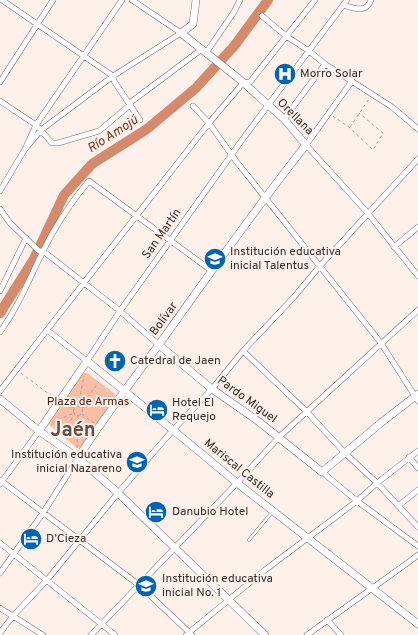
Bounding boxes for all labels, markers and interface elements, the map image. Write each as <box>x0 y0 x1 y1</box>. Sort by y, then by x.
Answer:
hospital icon: Morro Solar <box>272 61 298 87</box>
place label: Morro Solar <box>300 66 363 82</box>
street label: Orellana <box>273 95 317 139</box>
water label: Río Amojú <box>85 112 142 157</box>
street label: San Martín <box>139 206 185 262</box>
place label: Institución educativa inicial Talentus <box>230 244 341 274</box>
school or university icon: Institución educativa inicial Talentus <box>202 246 228 272</box>
street label: Bolívar <box>146 299 182 339</box>
church icon: Catedral de Jaen <box>102 348 128 374</box>
place label: Catedral de Jaen <box>130 353 221 369</box>
street label: Pardo Miguel <box>214 373 280 427</box>
park label: Plaza de Armas <box>47 394 129 410</box>
place label: Hotel El Requejo <box>172 395 216 425</box>
hotel icon: Hotel El Requejo <box>144 397 170 423</box>
district label: Jaén <box>50 418 96 444</box>
street label: Mariscal Castilla <box>200 436 278 502</box>
place label: Institución educativa inicial Nazareno <box>11 447 122 477</box>
school or university icon: Institución educativa inicial Nazareno <box>124 449 150 475</box>
hotel icon: Danubio Hotel <box>143 499 169 525</box>
place label: Danubio Hotel <box>172 504 248 520</box>
hotel icon: D’Cieza <box>18 526 44 552</box>
place label: D’Cieza <box>46 531 86 547</box>
place label: Institución educativa inicial No. 1 <box>162 571 273 601</box>
school or university icon: Institución educativa inicial No. 1 <box>133 573 159 599</box>

